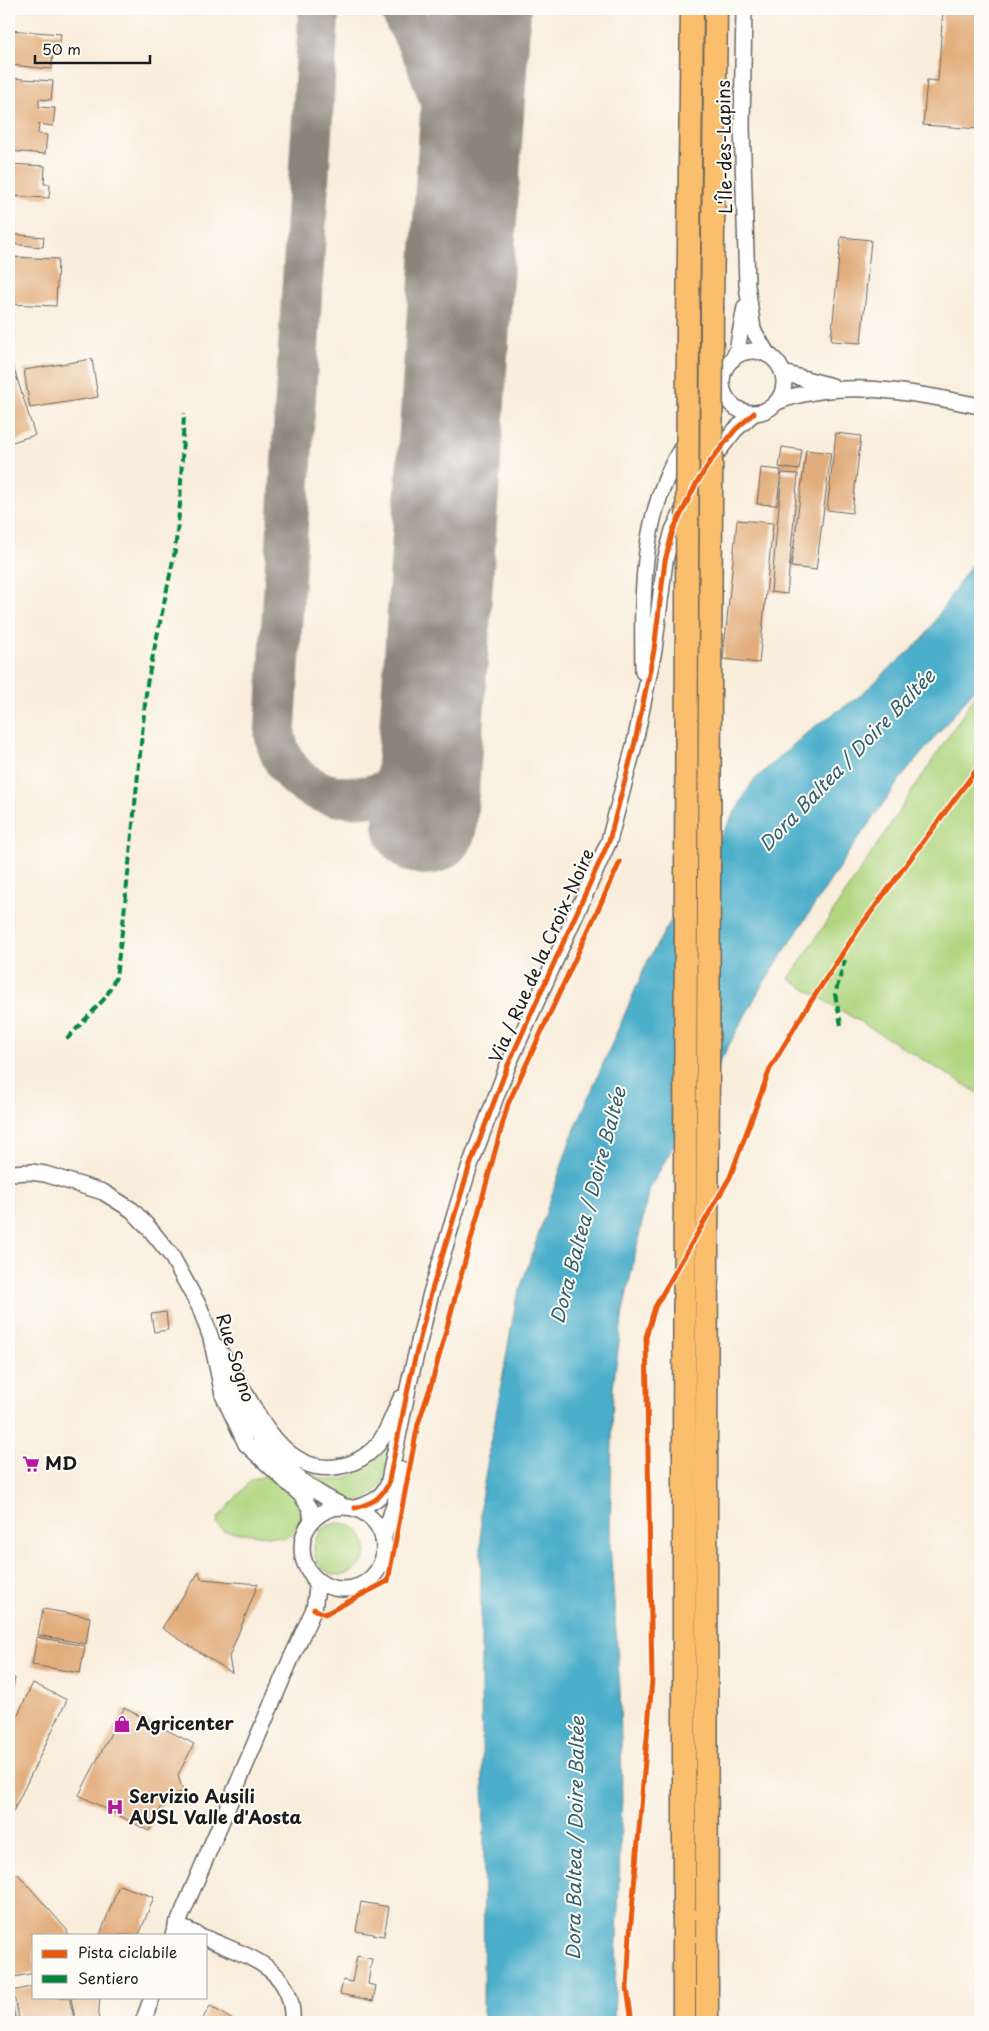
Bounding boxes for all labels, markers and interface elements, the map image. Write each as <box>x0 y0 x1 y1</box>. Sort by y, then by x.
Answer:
scale bar <box>35 32 150 64</box>
text: 50 m <box>42 37 81 60</box>
street label: L'Île-des-Lapins <box>709 80 738 214</box>
water label: Dora Baltea / Doire Baltée <box>752 662 941 857</box>
street label: Via / Rue de la Croix-Noire <box>481 844 600 1067</box>
water label: Dora Baltea / Doire Baltée <box>542 1083 632 1326</box>
street label: Rue Sogno <box>210 1310 263 1405</box>
place label: MD <box>45 1449 77 1476</box>
supermarket icon: MD <box>21 1454 41 1474</box>
place label: Agricenter <box>136 1709 235 1736</box>
shop icon: Agricenter <box>112 1714 132 1734</box>
water label: Dora Baltea / Doire Baltée <box>558 1716 590 1960</box>
place label: Servizio Ausili AUSL Valle d'Aosta <box>128 1782 302 1830</box>
hospital icon: Servizio Ausili AUSL Valle d'Aosta <box>105 1797 125 1817</box>
legend <box>32 1934 208 1998</box>
text: Pista ciclabile <box>78 1940 177 1963</box>
text: Sentiero <box>78 1966 139 1989</box>

